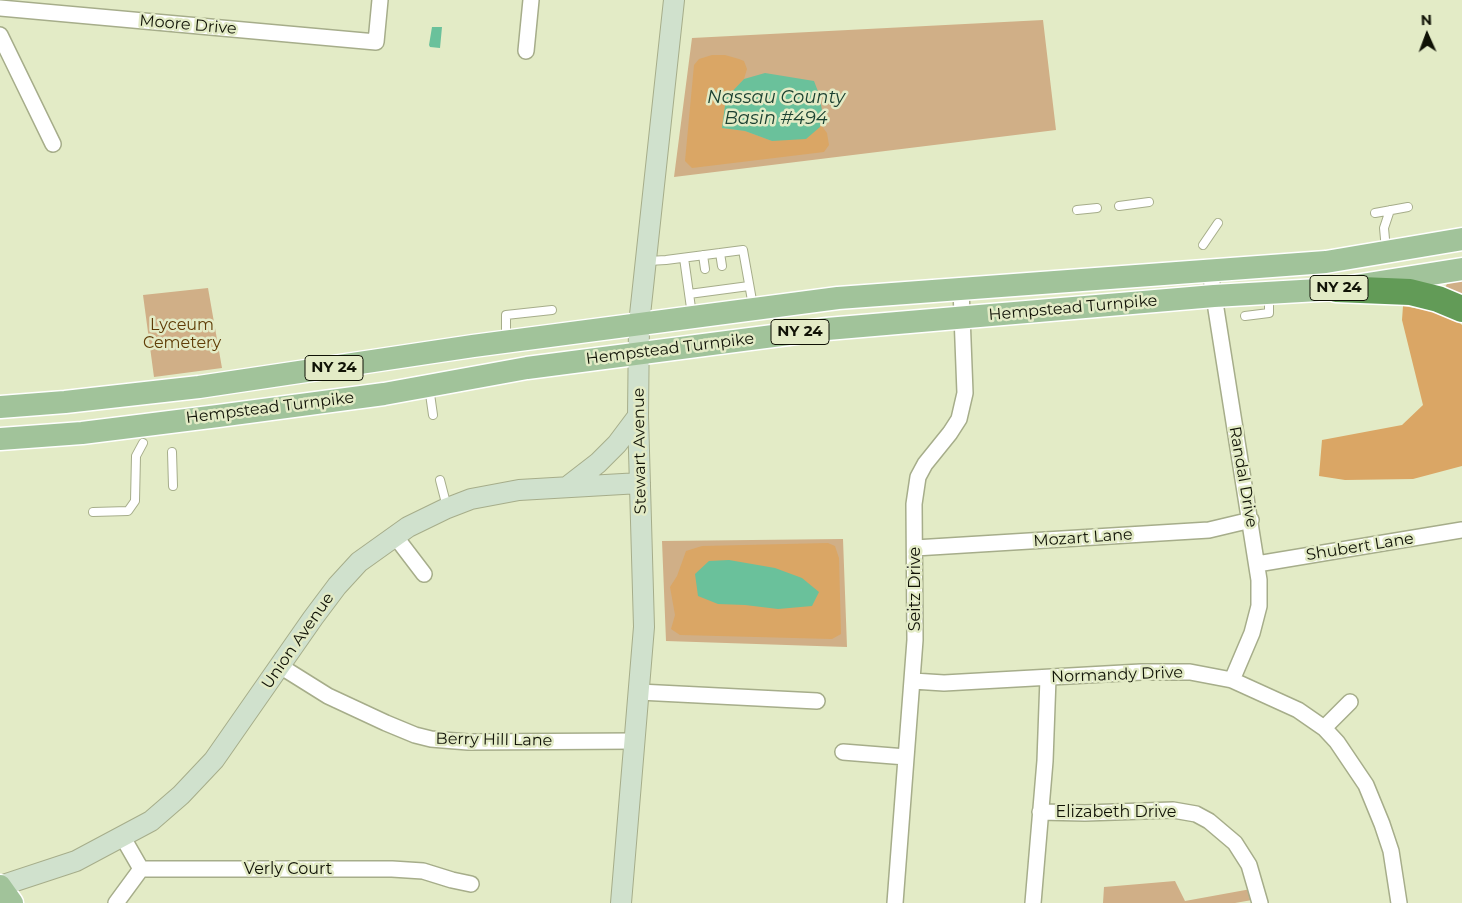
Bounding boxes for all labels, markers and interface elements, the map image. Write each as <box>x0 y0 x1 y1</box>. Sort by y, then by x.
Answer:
north arrow <box>1402 10 1452 60</box>
street label: Moore Drive <box>139 11 237 39</box>
text: N <box>1421 11 1432 29</box>
water label: Nassau County Basin #494 <box>707 87 845 130</box>
road number: NY 24 <box>1310 276 1368 300</box>
street label: Hempstead Turnpike <box>988 291 1158 325</box>
park label: Lyceum Cemetery <box>143 315 221 353</box>
road number: NY 24 <box>771 320 829 344</box>
street label: Hempstead Turnpike <box>585 329 755 369</box>
road number: NY 24 <box>305 356 363 380</box>
street label: Hempstead Turnpike <box>185 388 355 428</box>
street label: Stewart Avenue <box>629 388 651 514</box>
street label: Randal Drive <box>1225 425 1261 529</box>
street label: Mozart Lane <box>1033 525 1133 551</box>
street label: Shubert Lane <box>1305 529 1415 565</box>
street label: Seitz Drive <box>905 547 925 631</box>
street label: Union Avenue <box>258 589 338 693</box>
street label: Normandy Drive <box>1051 663 1183 687</box>
street label: Berry Hill Lane <box>436 729 552 751</box>
street label: Elizabeth Drive <box>1056 802 1176 822</box>
street label: Verly Court <box>244 859 332 879</box>

